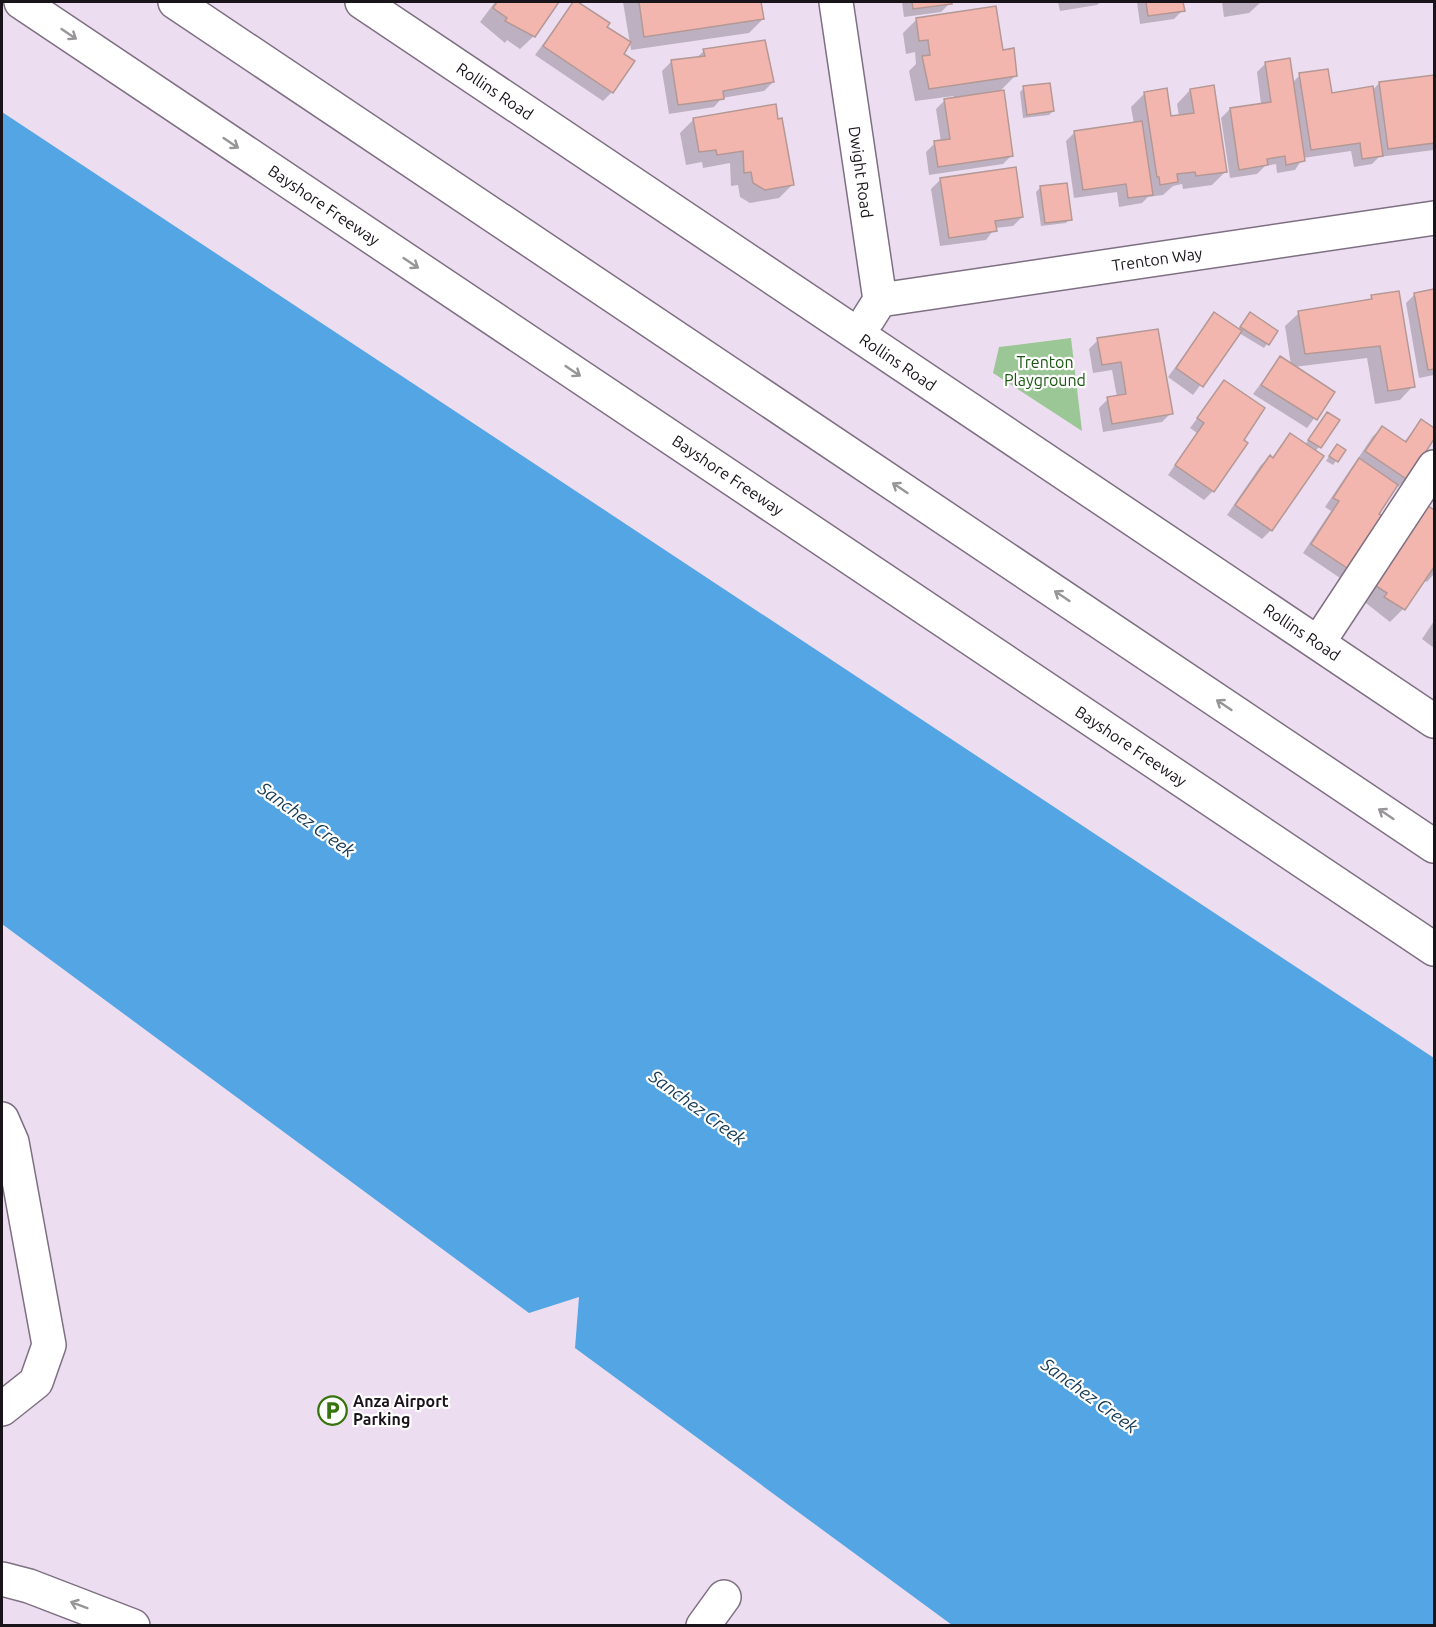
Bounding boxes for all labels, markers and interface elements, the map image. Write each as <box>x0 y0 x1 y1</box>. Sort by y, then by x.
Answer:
one-way arrow <box>60 28 77 40</box>
street label: Rollins Road <box>453 59 537 123</box>
street label: Dwight Road <box>846 125 876 219</box>
one-way arrow <box>222 137 239 149</box>
street label: Bayshore Freeway <box>265 161 383 249</box>
street label: Trenton Way <box>1111 244 1204 274</box>
one-way arrow <box>402 257 418 269</box>
street label: Rollins Road <box>856 330 940 394</box>
park label: Trenton Playground <box>1004 353 1086 389</box>
one-way arrow <box>564 365 581 378</box>
street label: Bayshore Freeway <box>669 431 787 519</box>
one-way arrow <box>892 482 909 494</box>
one-way arrow <box>1054 590 1071 602</box>
street label: Rollins Road <box>1260 600 1344 664</box>
one-way arrow <box>1216 699 1233 711</box>
street label: Bayshore Freeway <box>1072 702 1190 790</box>
water label: Sanchez Creek <box>254 777 360 861</box>
one-way arrow <box>1378 807 1395 819</box>
water label: Sanchez Creek <box>645 1065 751 1149</box>
water label: Sanchez Creek <box>1037 1353 1143 1437</box>
place label: Anza Airport Parking <box>353 1392 449 1428</box>
parking icon: Anza Airport Parking <box>316 1394 348 1426</box>
one-way arrow <box>70 1599 88 1610</box>

